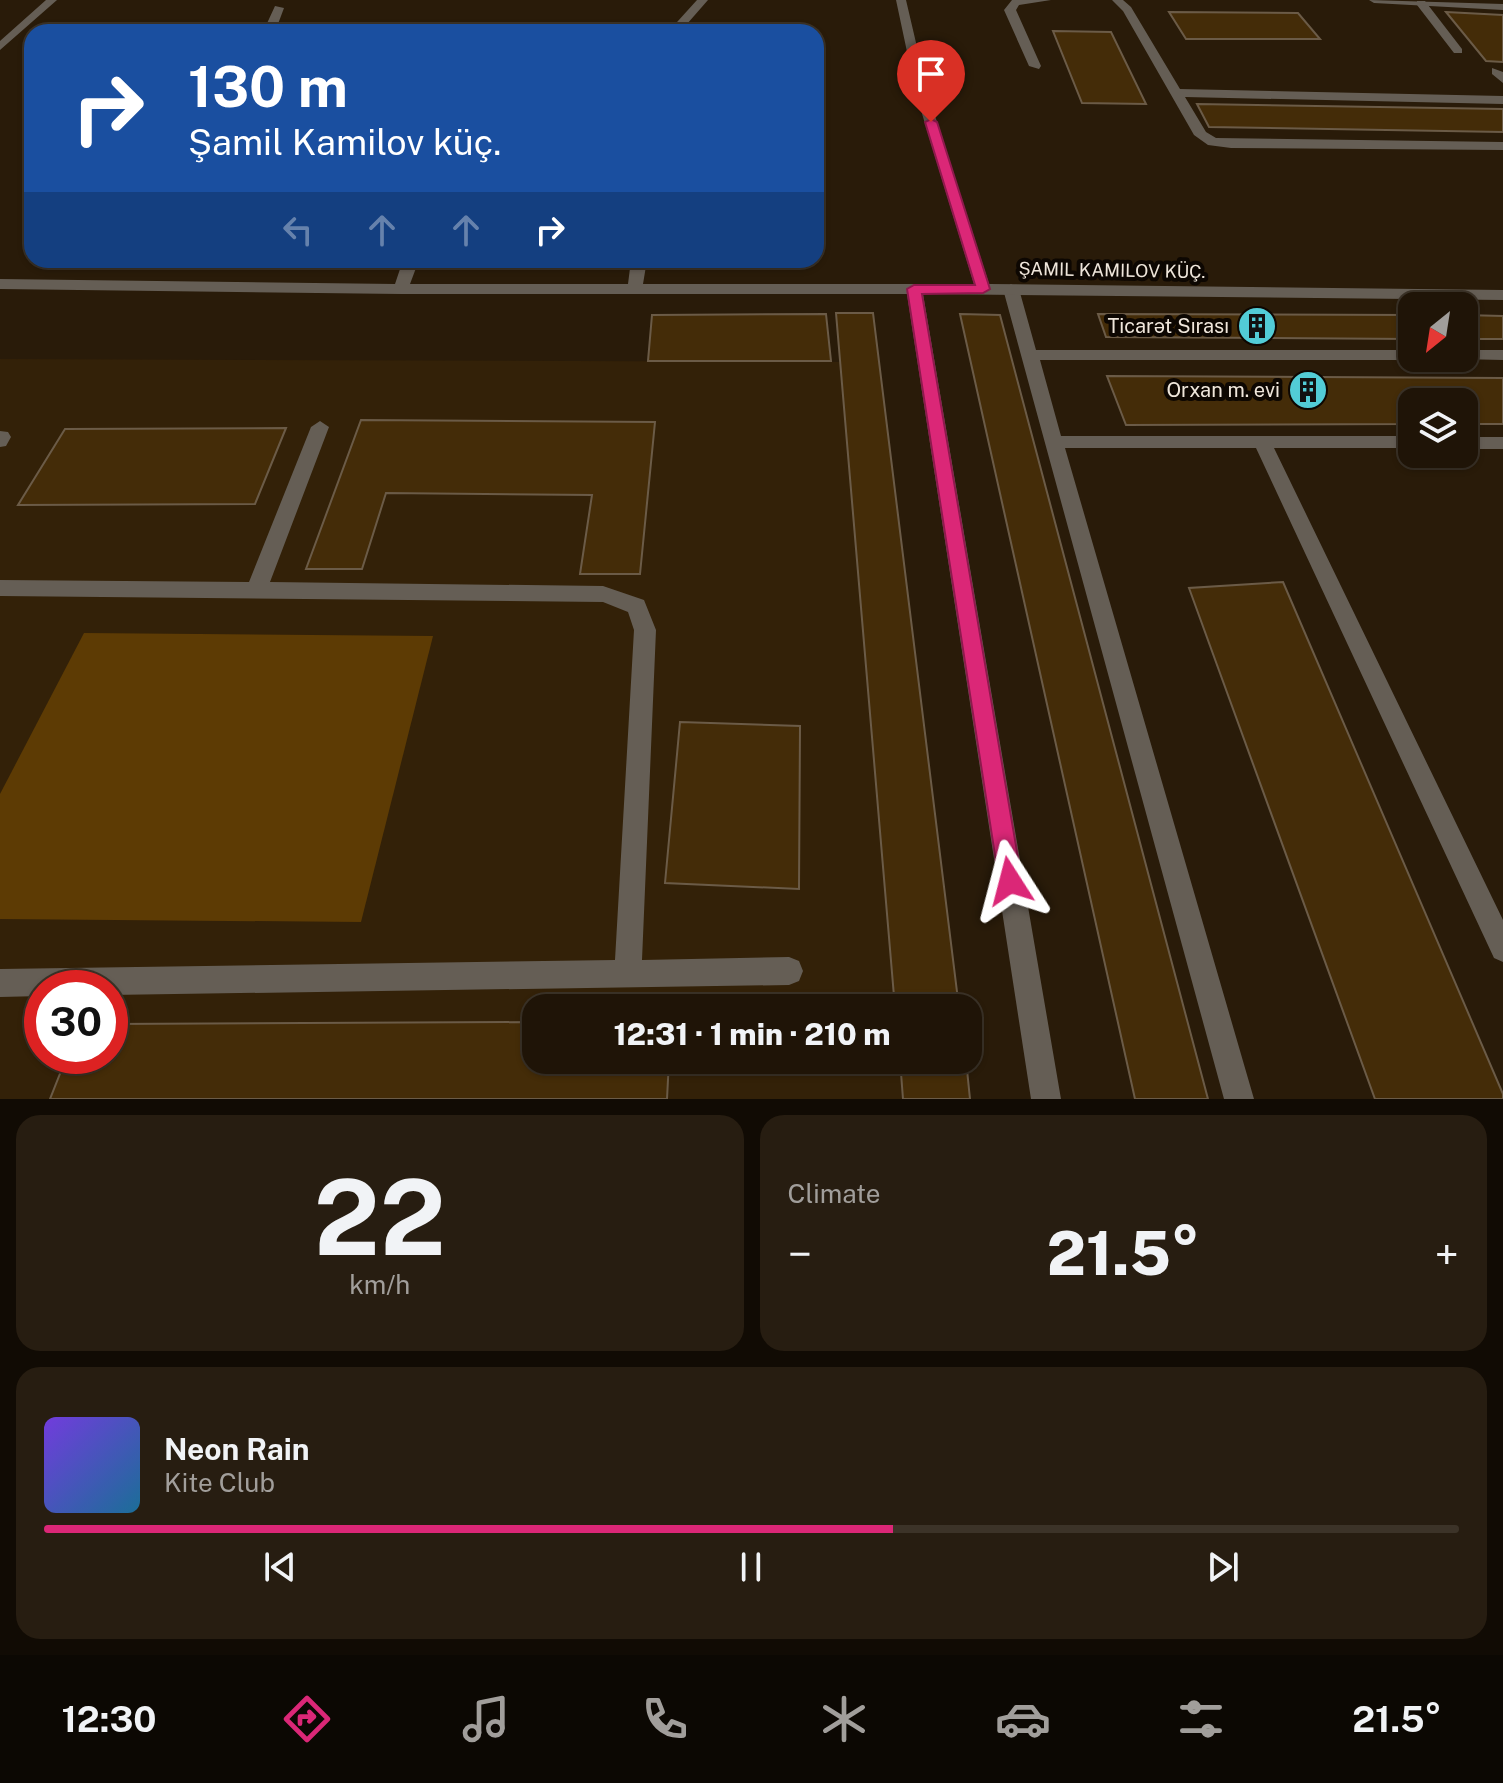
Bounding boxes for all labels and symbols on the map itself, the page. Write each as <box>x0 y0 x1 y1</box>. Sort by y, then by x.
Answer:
pin <box>897 40 965 122</box>
street label: ŞAMIL KAMILOV KÜÇ. <box>1018 257 1206 282</box>
north arrow <box>1398 292 1478 372</box>
building icon: Ticarət Sırası <box>1236 305 1278 347</box>
place label: Ticarət Sırası <box>1107 314 1229 338</box>
building icon: Orxan m. evi <box>1287 369 1329 411</box>
place label: Orxan m. evi <box>1167 378 1280 402</box>
position arrow <box>968 839 1052 923</box>
speed limit sign: 30 <box>24 970 128 1074</box>

